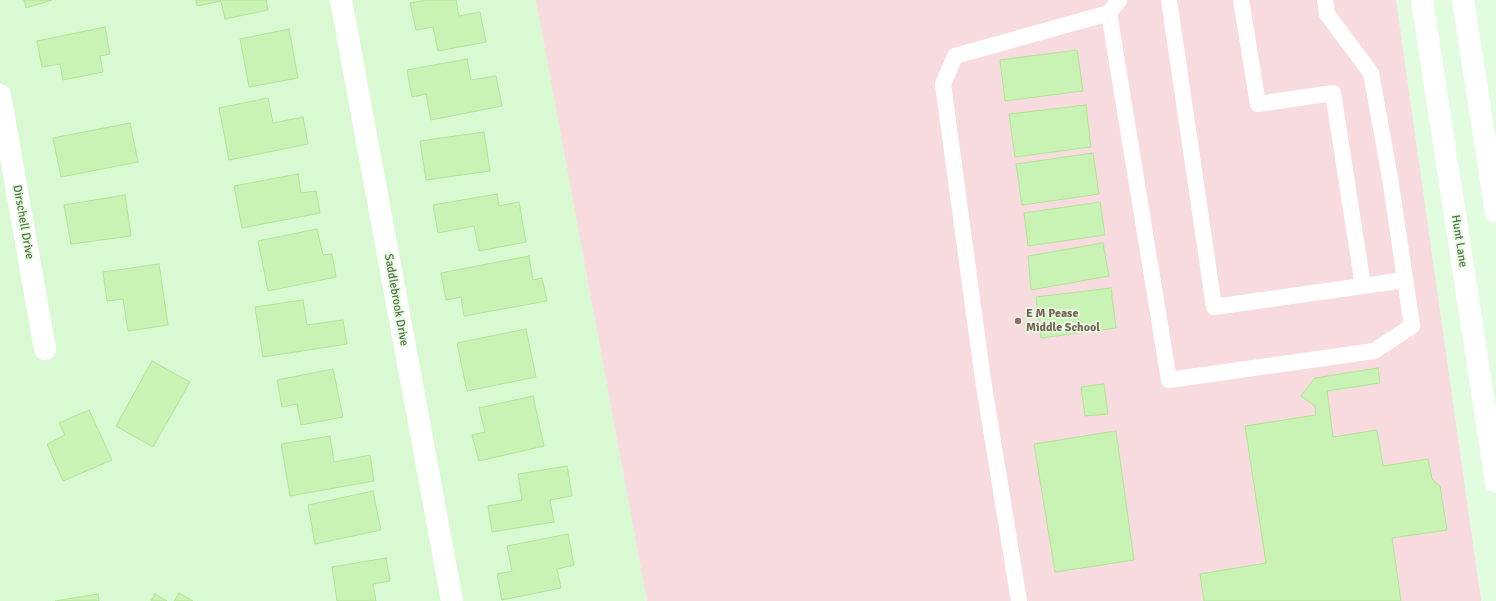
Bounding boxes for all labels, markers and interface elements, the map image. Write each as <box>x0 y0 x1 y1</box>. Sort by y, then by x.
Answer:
street label: Dirschell Drive <box>9 184 37 260</box>
street label: Hunt Lane <box>1448 214 1470 268</box>
street label: Saddlebrook Drive <box>381 253 411 347</box>
place label: E M Pease Middle School <box>1026 307 1100 335</box>
marker: E M Pease Middle School <box>1013 316 1023 326</box>

